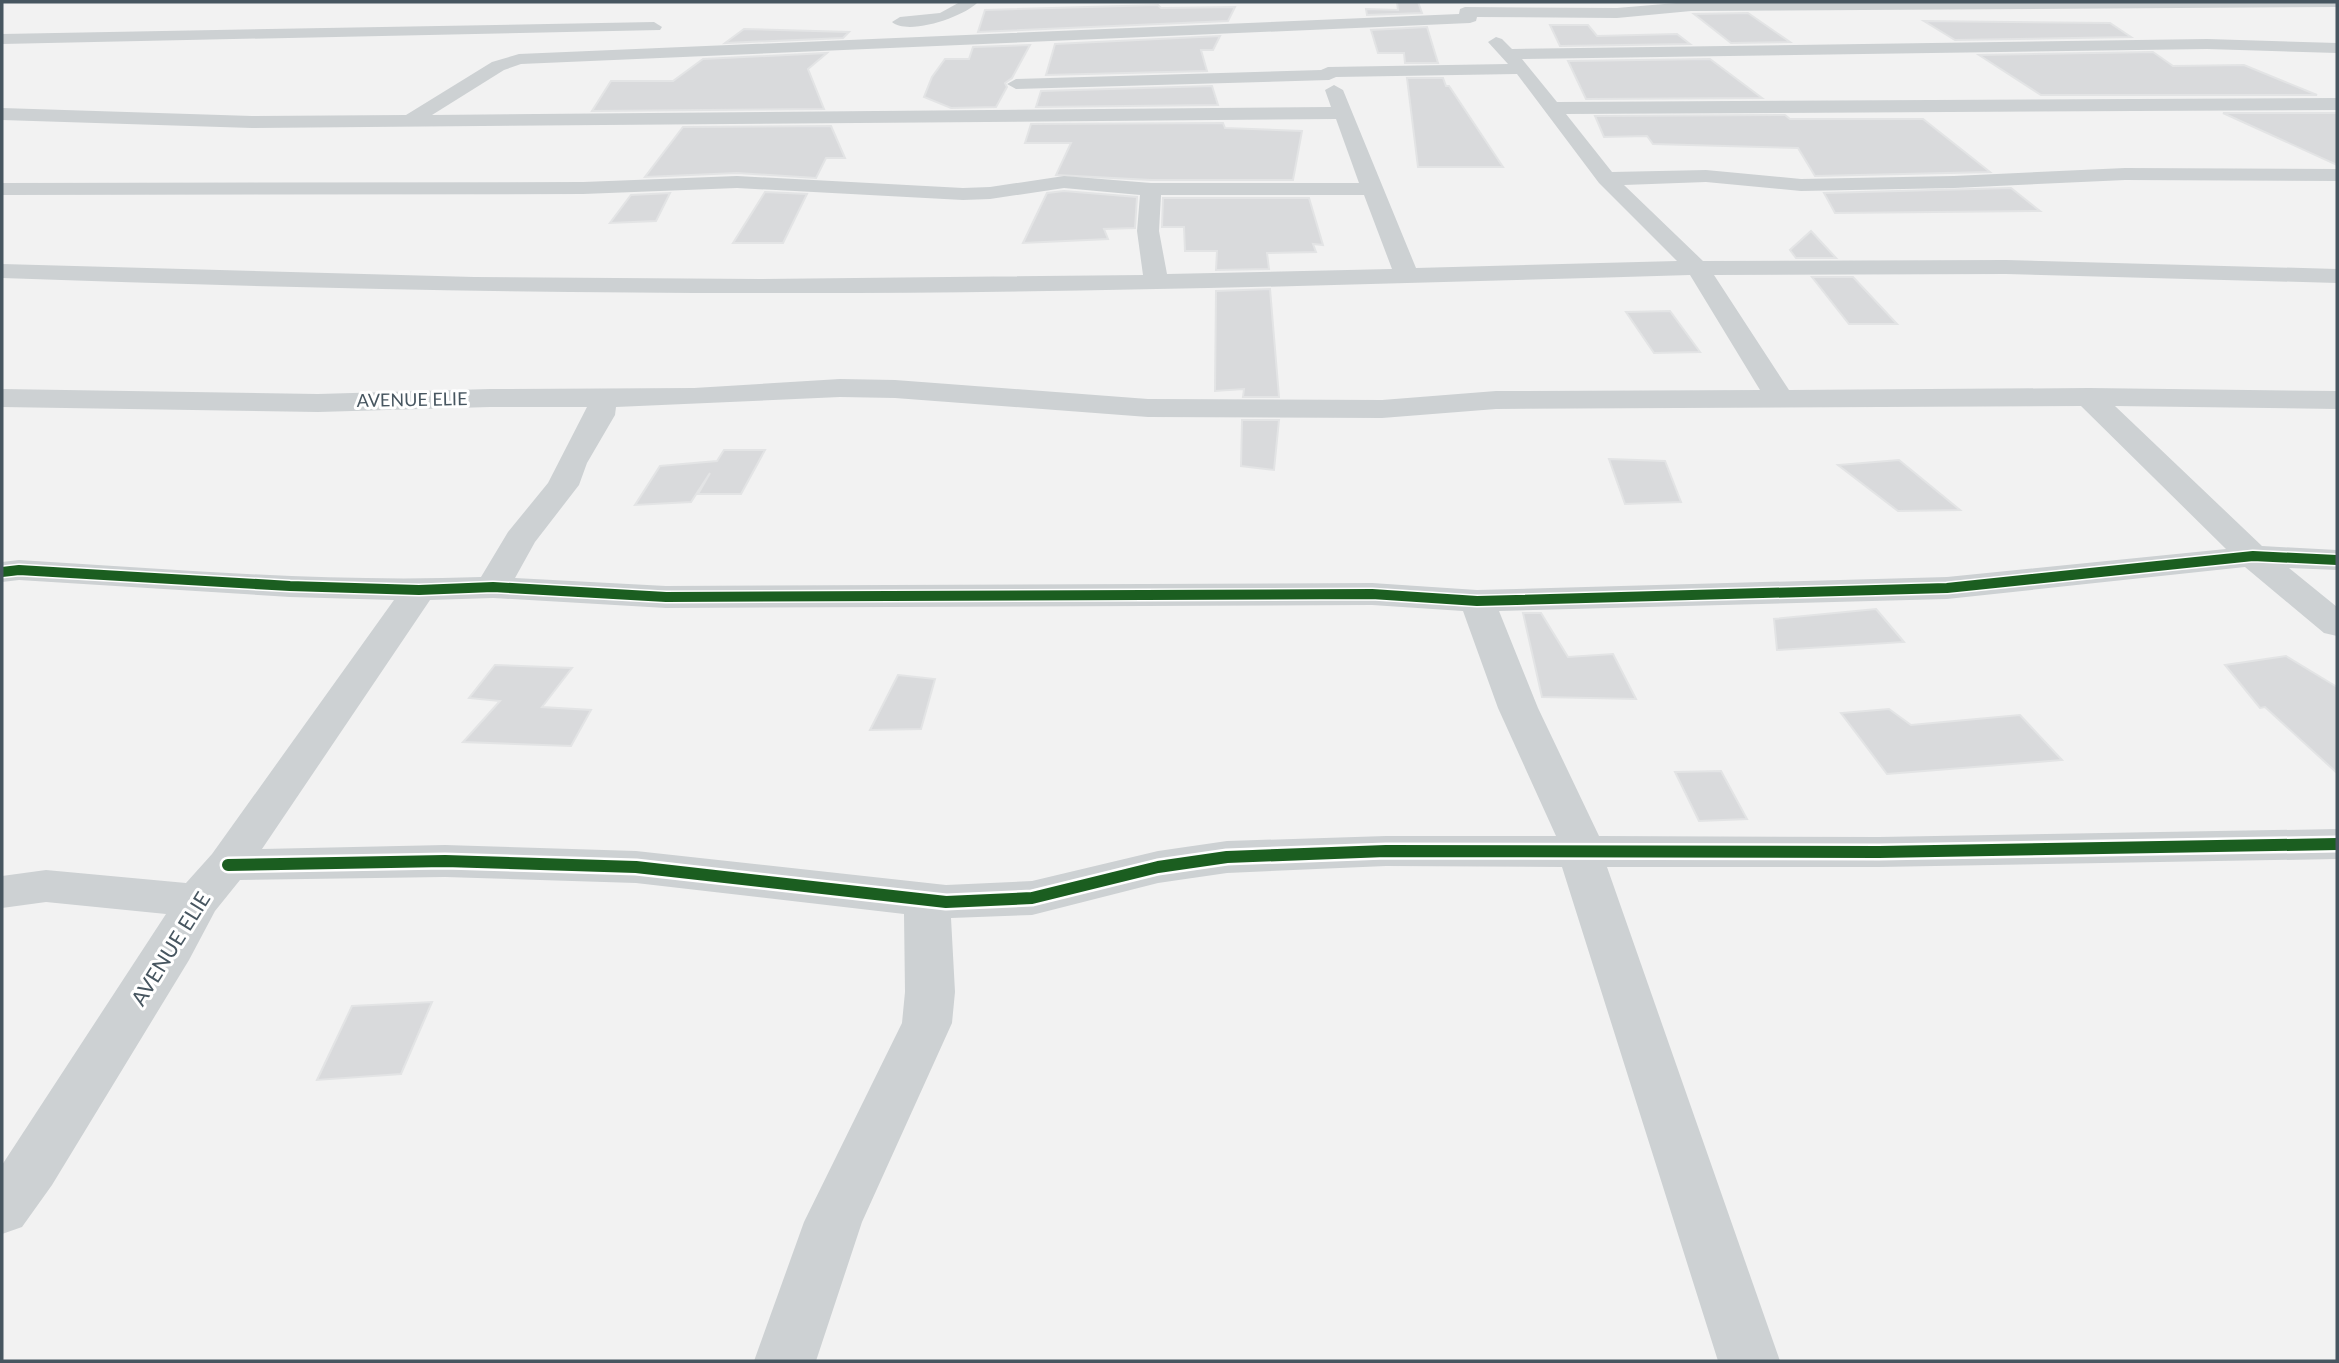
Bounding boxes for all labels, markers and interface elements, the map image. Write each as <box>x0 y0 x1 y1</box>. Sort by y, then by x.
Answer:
street label: AVENUE ELIE <box>356 387 468 411</box>
street label: AVENUE ELIE <box>125 887 215 1010</box>

